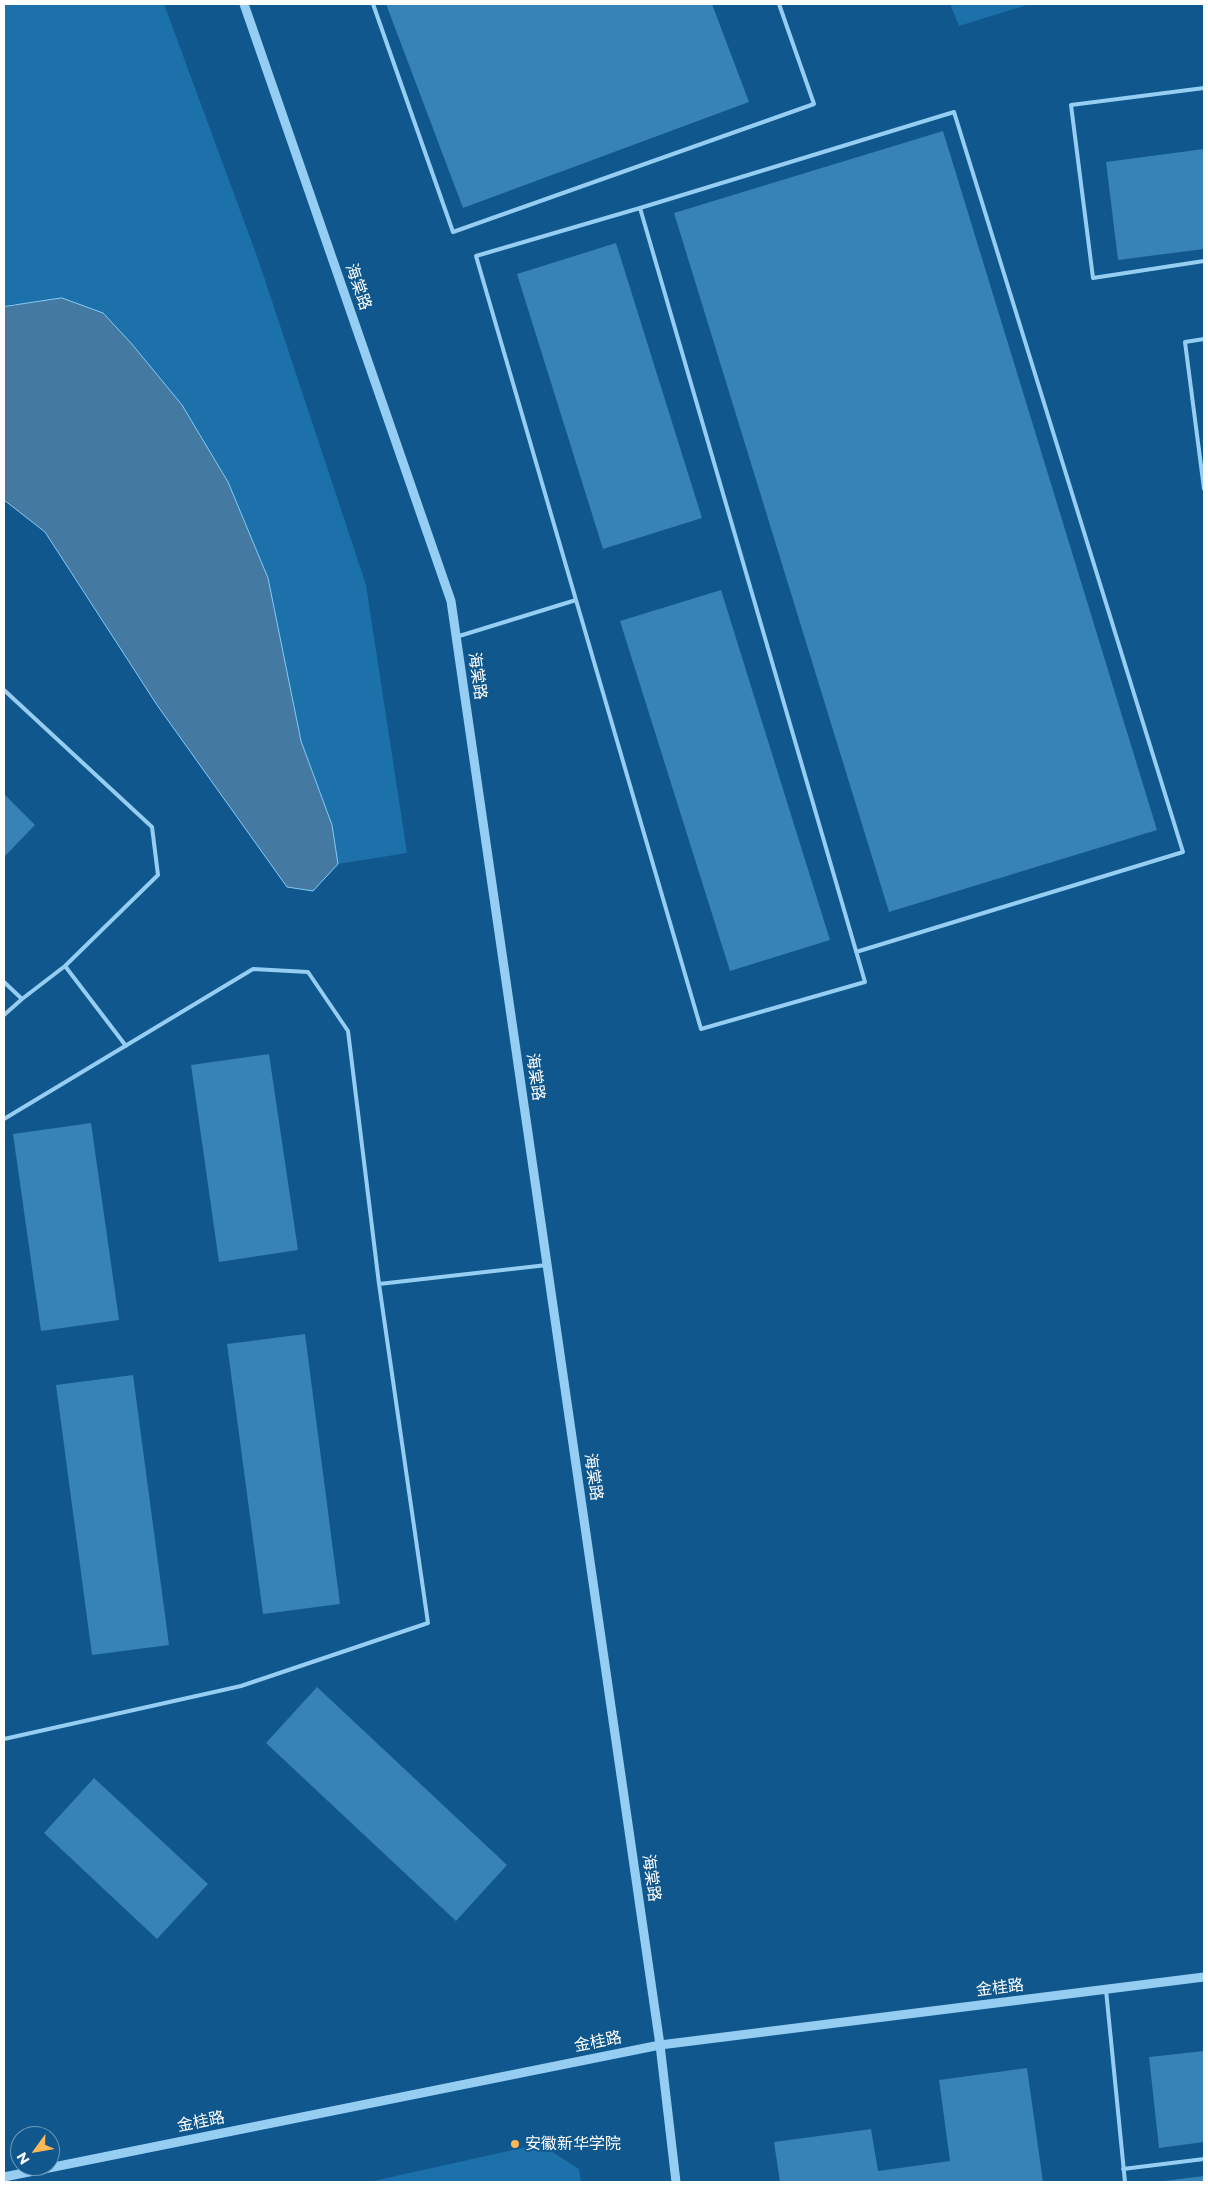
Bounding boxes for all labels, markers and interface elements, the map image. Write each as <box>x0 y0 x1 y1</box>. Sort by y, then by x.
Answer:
street label: 海棠路 <box>341 261 375 313</box>
street label: 海棠路 <box>464 651 490 701</box>
street label: 海棠路 <box>522 1052 548 1102</box>
street label: 海棠路 <box>580 1452 606 1502</box>
street label: 海棠路 <box>638 1853 664 1903</box>
street label: 金桂路 <box>975 1976 1025 2000</box>
street label: 金桂路 <box>573 2028 623 2056</box>
street label: 金桂路 <box>176 2108 226 2136</box>
north arrow <box>10 2126 60 2176</box>
place label: 安徽新华学院 <box>525 2134 621 2154</box>
marker: 安徽新华学院 <box>509 2138 521 2150</box>
text: N <box>12 2149 34 2168</box>

